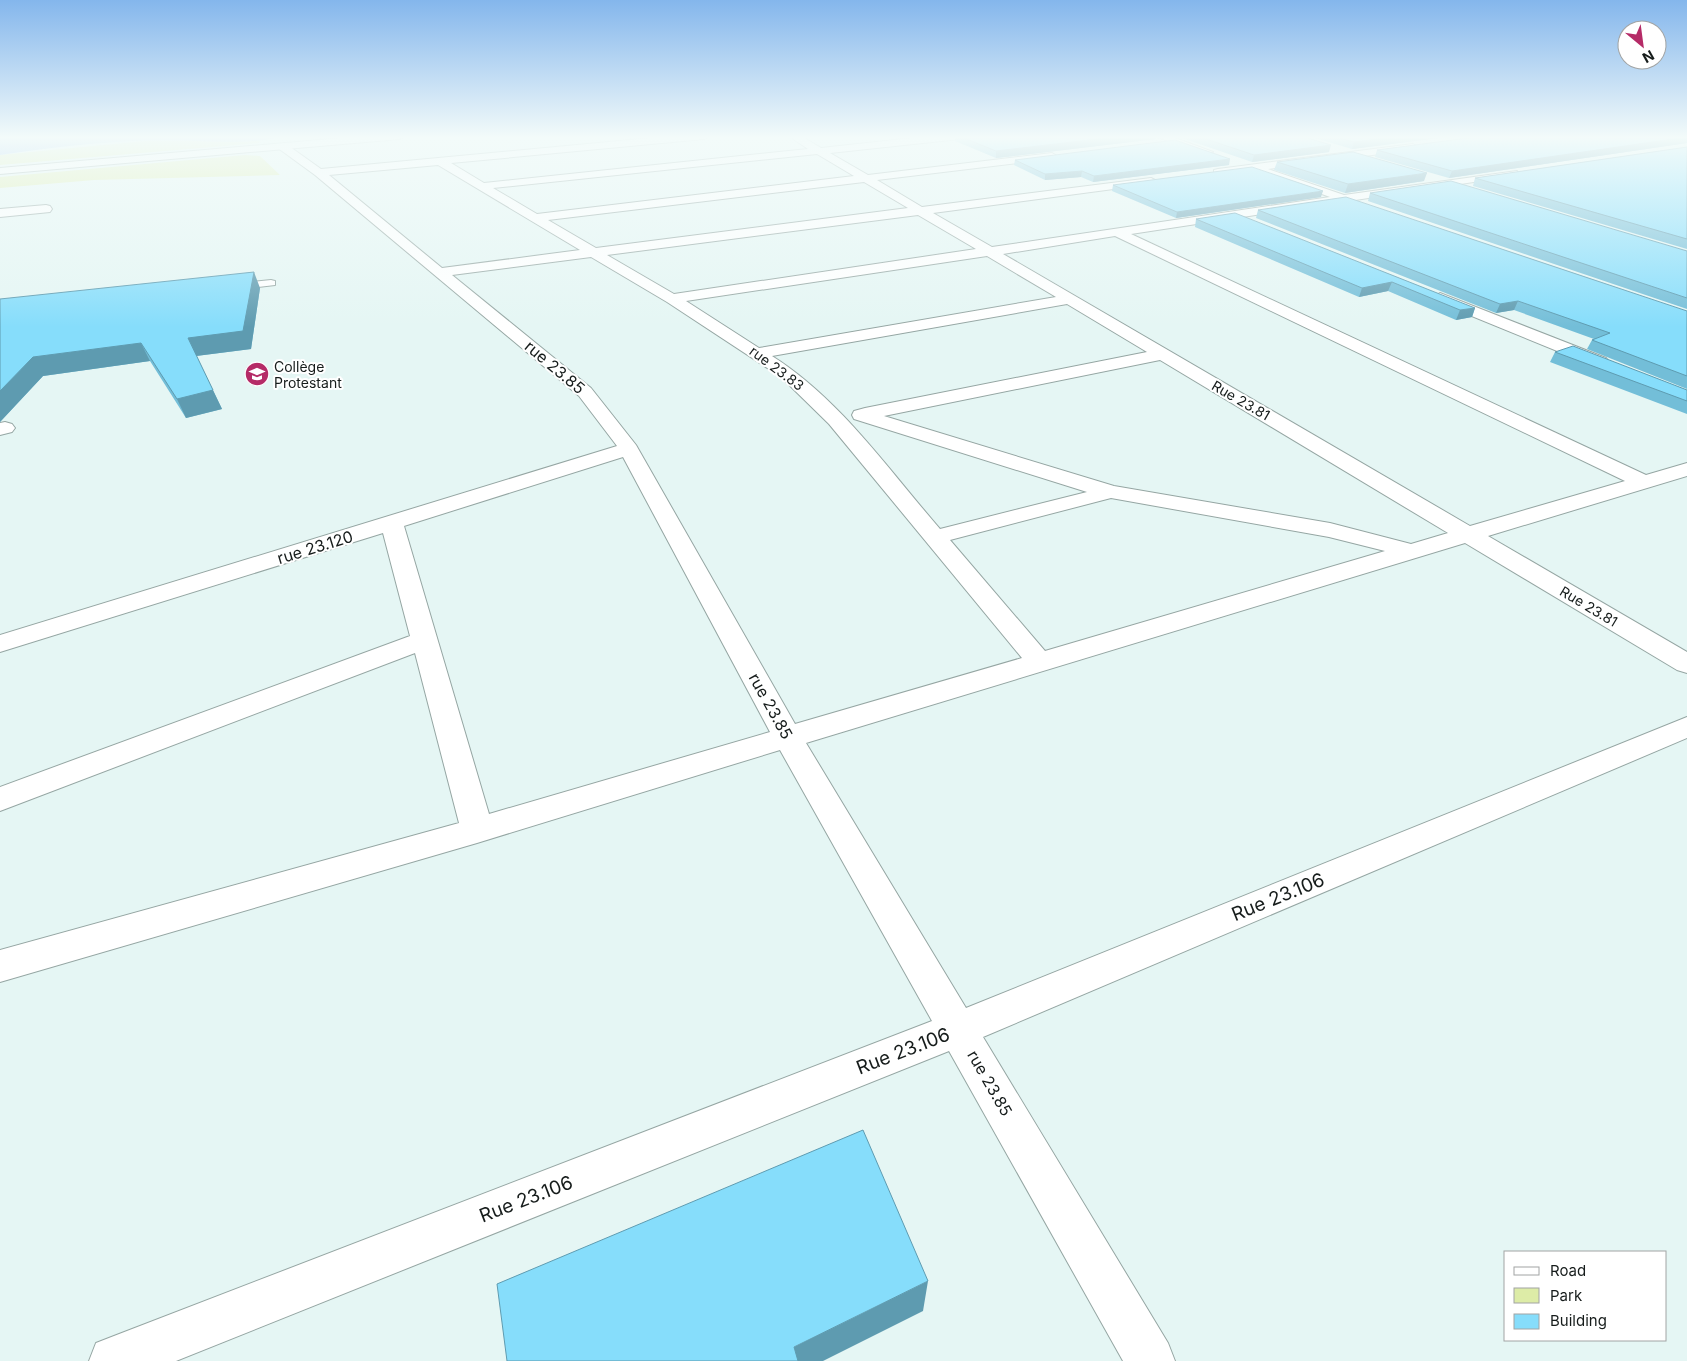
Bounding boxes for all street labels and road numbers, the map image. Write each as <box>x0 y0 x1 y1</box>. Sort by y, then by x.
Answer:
street label: rue 23.85 <box>521 336 589 398</box>
street label: rue 23.83 <box>747 342 807 394</box>
street label: Rue 23.81 <box>1209 377 1273 423</box>
street label: rue 23.120 <box>275 526 355 568</box>
street label: Rue 23.81 <box>1557 582 1621 630</box>
street label: rue 23.85 <box>745 669 797 743</box>
street label: Rue 23.106 <box>1228 868 1328 926</box>
street label: Rue 23.106 <box>853 1023 953 1079</box>
street label: rue 23.85 <box>963 1047 1017 1119</box>
street label: Rue 23.106 <box>476 1171 576 1227</box>

